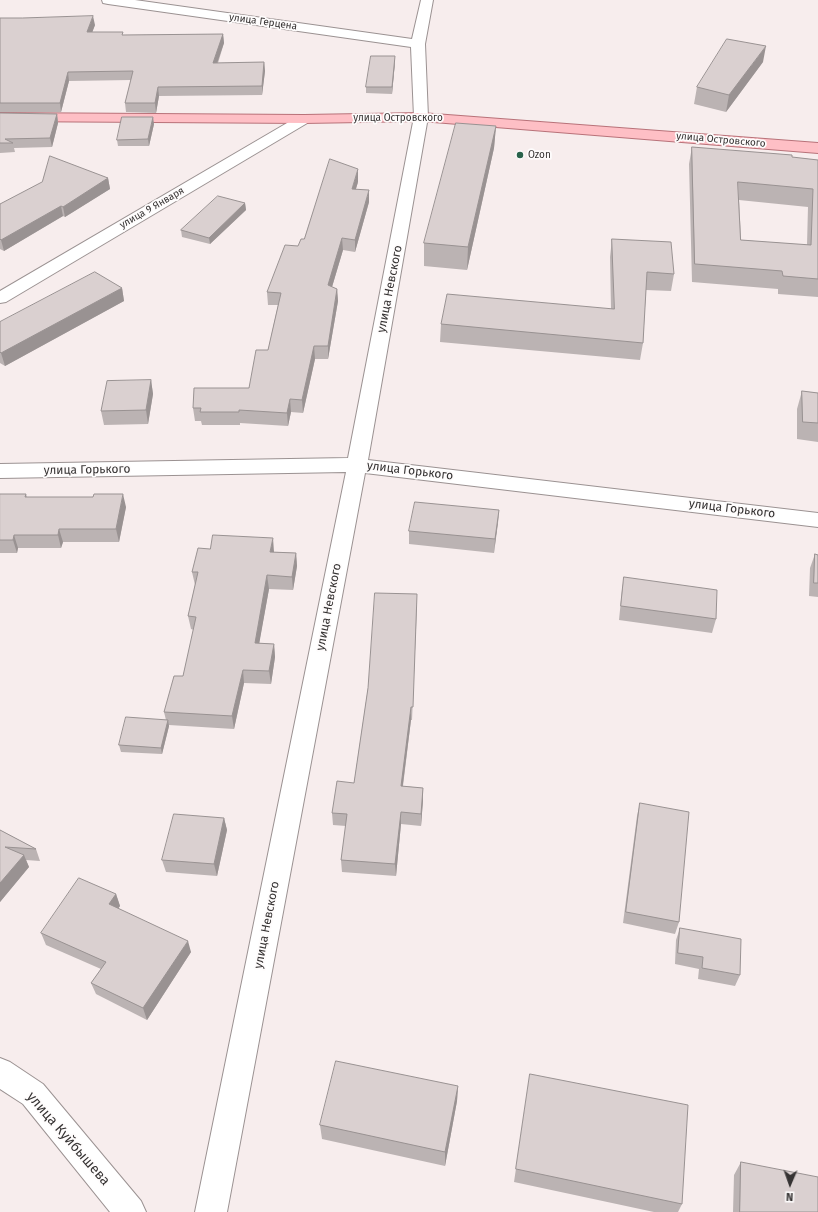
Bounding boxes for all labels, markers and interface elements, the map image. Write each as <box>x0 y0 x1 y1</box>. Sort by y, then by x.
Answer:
street label: улица Герцена <box>228 11 298 33</box>
street label: улица Островского <box>353 112 443 124</box>
street label: улица Островского <box>676 130 766 150</box>
place label: Ozon <box>528 149 551 161</box>
marker: Ozon <box>515 150 525 160</box>
street label: улица 9 Января <box>118 185 186 231</box>
street label: улица Невского <box>374 244 406 334</box>
street label: улица Горького <box>366 459 454 483</box>
street label: улица Горького <box>43 462 131 478</box>
street label: улица Горького <box>688 497 776 521</box>
street label: улица Невского <box>313 562 345 652</box>
street label: улица Невского <box>251 880 283 970</box>
street label: улица Куйбышева <box>23 1089 113 1189</box>
north arrow <box>770 1164 810 1204</box>
text: N <box>786 1190 793 1203</box>

